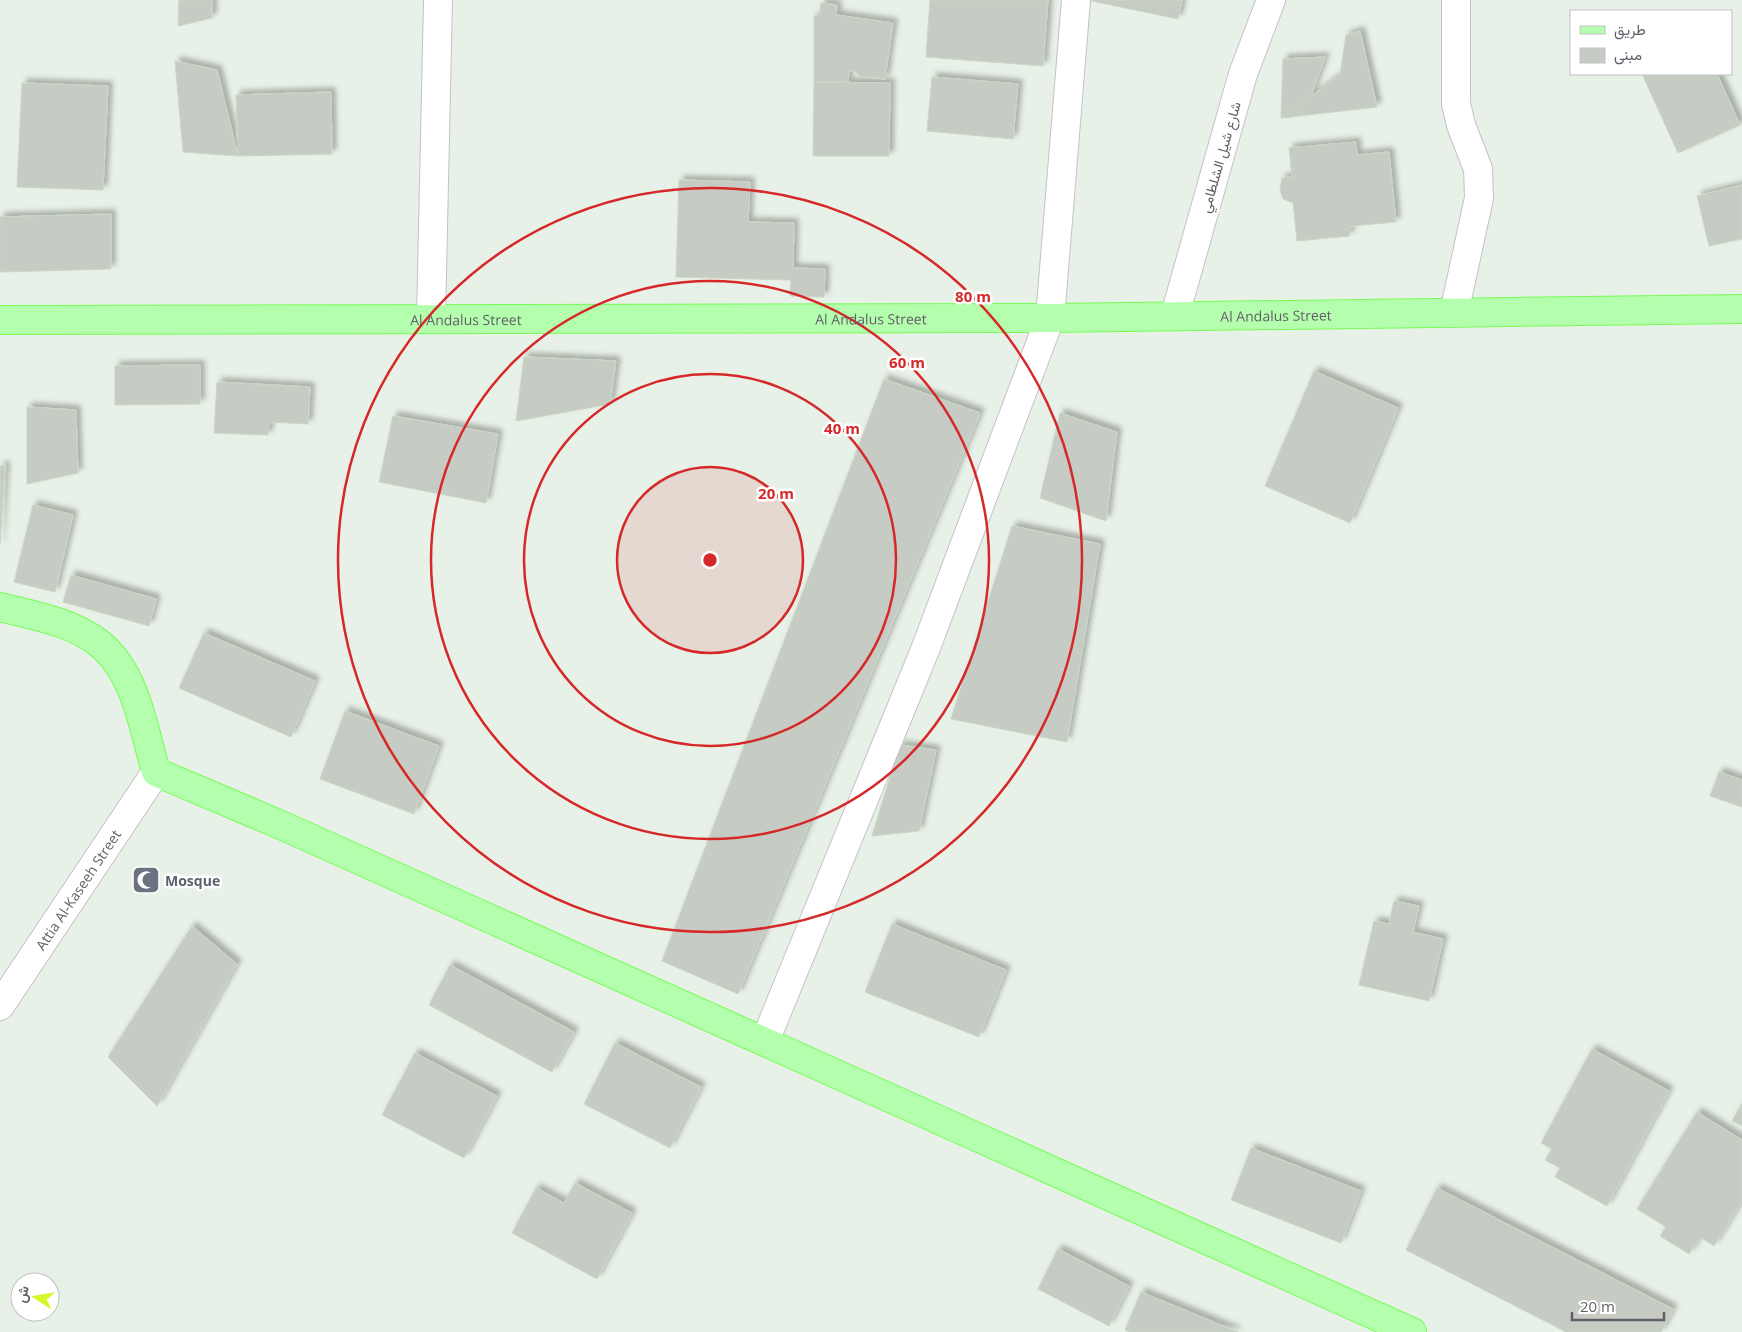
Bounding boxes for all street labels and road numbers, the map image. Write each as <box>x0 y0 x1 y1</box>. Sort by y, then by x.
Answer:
street label: شارع شيل الشلطامي <box>1195 99 1248 216</box>
street label: Al Andalus Street <box>1220 305 1332 325</box>
street label: Al Andalus Street <box>815 309 927 328</box>
street label: Al Andalus Street <box>410 310 522 329</box>
street label: Attia Al-Kaseeh Street <box>31 826 125 953</box>

